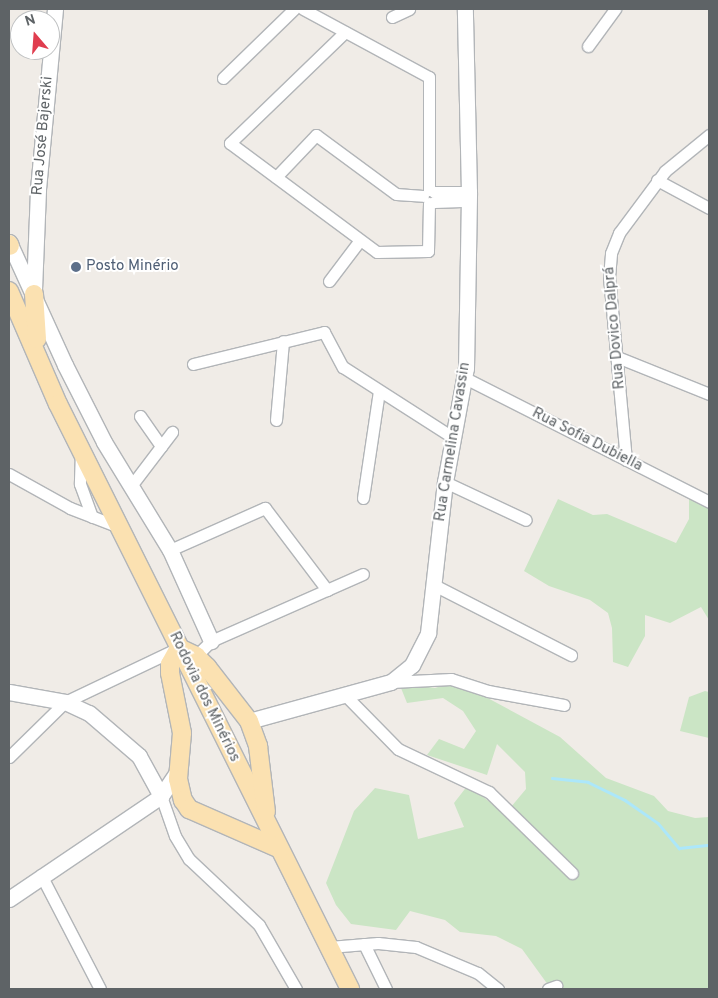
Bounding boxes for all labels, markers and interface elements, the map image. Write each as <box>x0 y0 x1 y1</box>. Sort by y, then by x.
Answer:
north arrow <box>10 10 60 60</box>
text: N <box>23 12 38 31</box>
street label: Rua José Bajerski <box>29 76 57 196</box>
place label: Posto Minério <box>86 258 179 276</box>
marker: Posto Minério <box>70 261 82 273</box>
street label: Rua Dovico Dalprá <box>601 266 629 390</box>
street label: Rua Carmelina Cavassin <box>432 361 474 523</box>
street label: Rua Sofia Dubiella <box>529 404 645 476</box>
street label: Rodovia dos Minérios <box>165 629 243 765</box>

